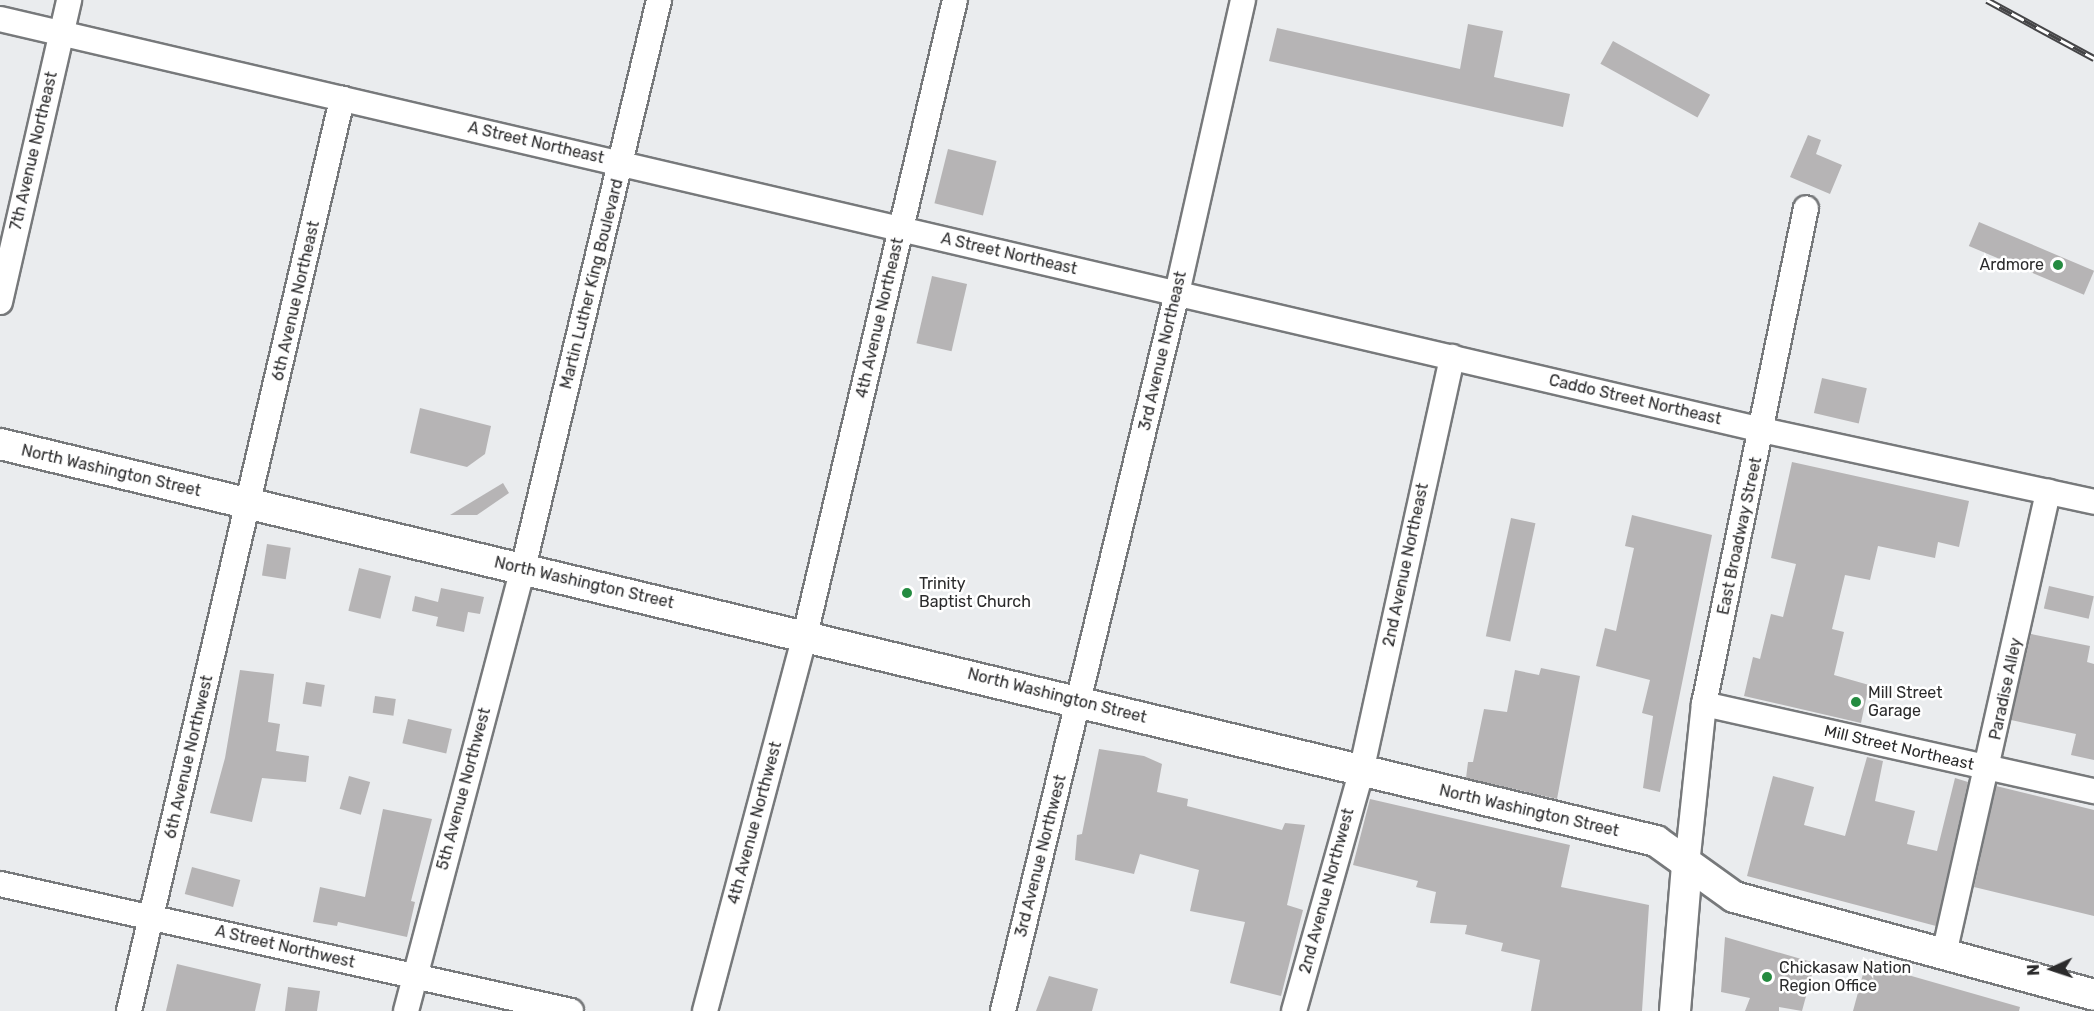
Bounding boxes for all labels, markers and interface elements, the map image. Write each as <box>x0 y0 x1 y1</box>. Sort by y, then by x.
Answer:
street label: 7th Avenue Northeast <box>6 70 62 232</box>
street label: A Street Northeast <box>466 118 606 168</box>
street label: Martin Luther King Boulevard <box>557 177 627 391</box>
street label: 6th Avenue Northeast <box>268 219 324 383</box>
street label: A Street Northeast <box>939 229 1079 279</box>
street label: 4th Avenue Northeast <box>852 236 908 400</box>
place label: Ardmore <box>1980 255 2044 275</box>
marker: Ardmore <box>2049 256 2067 274</box>
street label: 3rd Avenue Northeast <box>1135 269 1191 433</box>
street label: Caddo Street Northeast <box>1547 371 1723 429</box>
street label: North Washington Street <box>19 441 203 501</box>
street label: East Broadway Street <box>1714 455 1766 617</box>
street label: 2nd Avenue Northeast <box>1379 481 1433 649</box>
street label: North Washington Street <box>492 553 676 613</box>
place label: Trinity Baptist Church <box>919 574 1031 612</box>
marker: Trinity Baptist Church <box>900 586 914 600</box>
street label: Paradise Alley <box>1986 636 2026 742</box>
street label: North Washington Street <box>965 664 1149 728</box>
street label: 6th Avenue Northwest <box>161 673 217 841</box>
place label: Mill Street Garage <box>1868 683 1943 721</box>
marker: Mill Street Garage <box>1849 695 1863 709</box>
street label: 5th Avenue Northwest <box>433 706 495 872</box>
street label: Mill Street Northeast <box>1822 721 1976 775</box>
street label: 4th Avenue Northwest <box>724 739 786 907</box>
street label: 3rd Avenue Northwest <box>1011 773 1071 939</box>
street label: North Washington Street <box>1437 781 1621 841</box>
street label: 2nd Avenue Northwest <box>1296 806 1358 976</box>
street label: A Street Northwest <box>213 922 357 972</box>
north arrow <box>2022 939 2082 999</box>
place label: Chickasaw Nation Region Office <box>1779 958 1912 996</box>
text: N <box>2024 964 2043 976</box>
marker: Chickasaw Nation Region Office <box>1760 970 1774 984</box>

